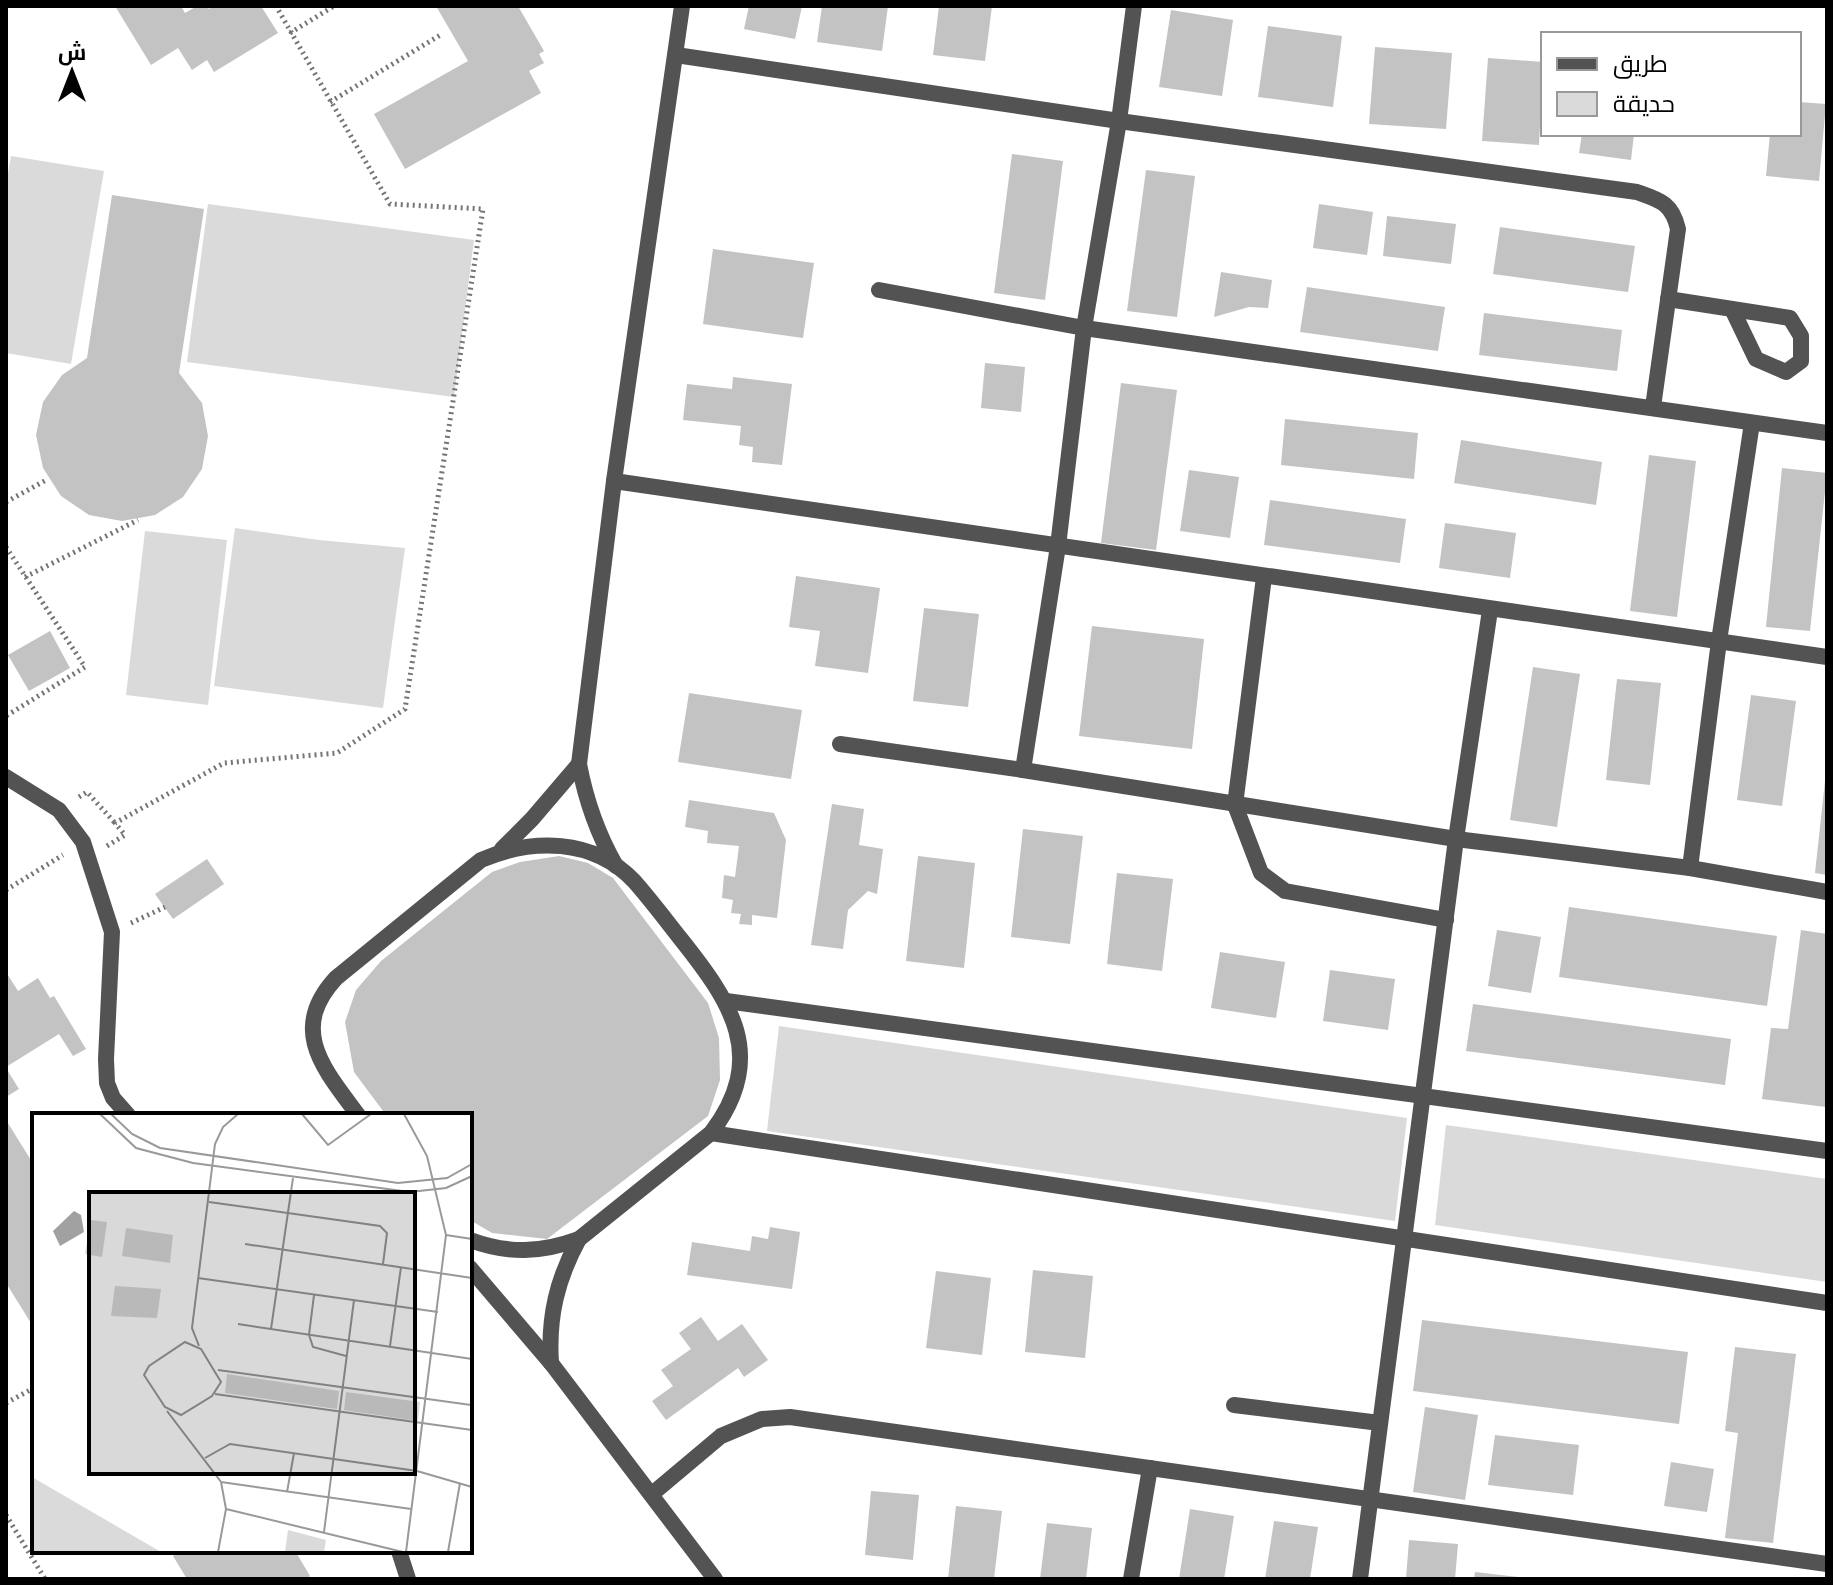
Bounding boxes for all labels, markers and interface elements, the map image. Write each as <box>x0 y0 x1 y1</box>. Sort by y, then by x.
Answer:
north arrow <box>32 32 112 112</box>
legend <box>1541 32 1801 136</box>
text: ش <box>58 39 86 66</box>
text: طريق <box>1613 49 1668 79</box>
text: حديقة <box>1613 89 1675 118</box>
inset map <box>32 1113 472 1553</box>

